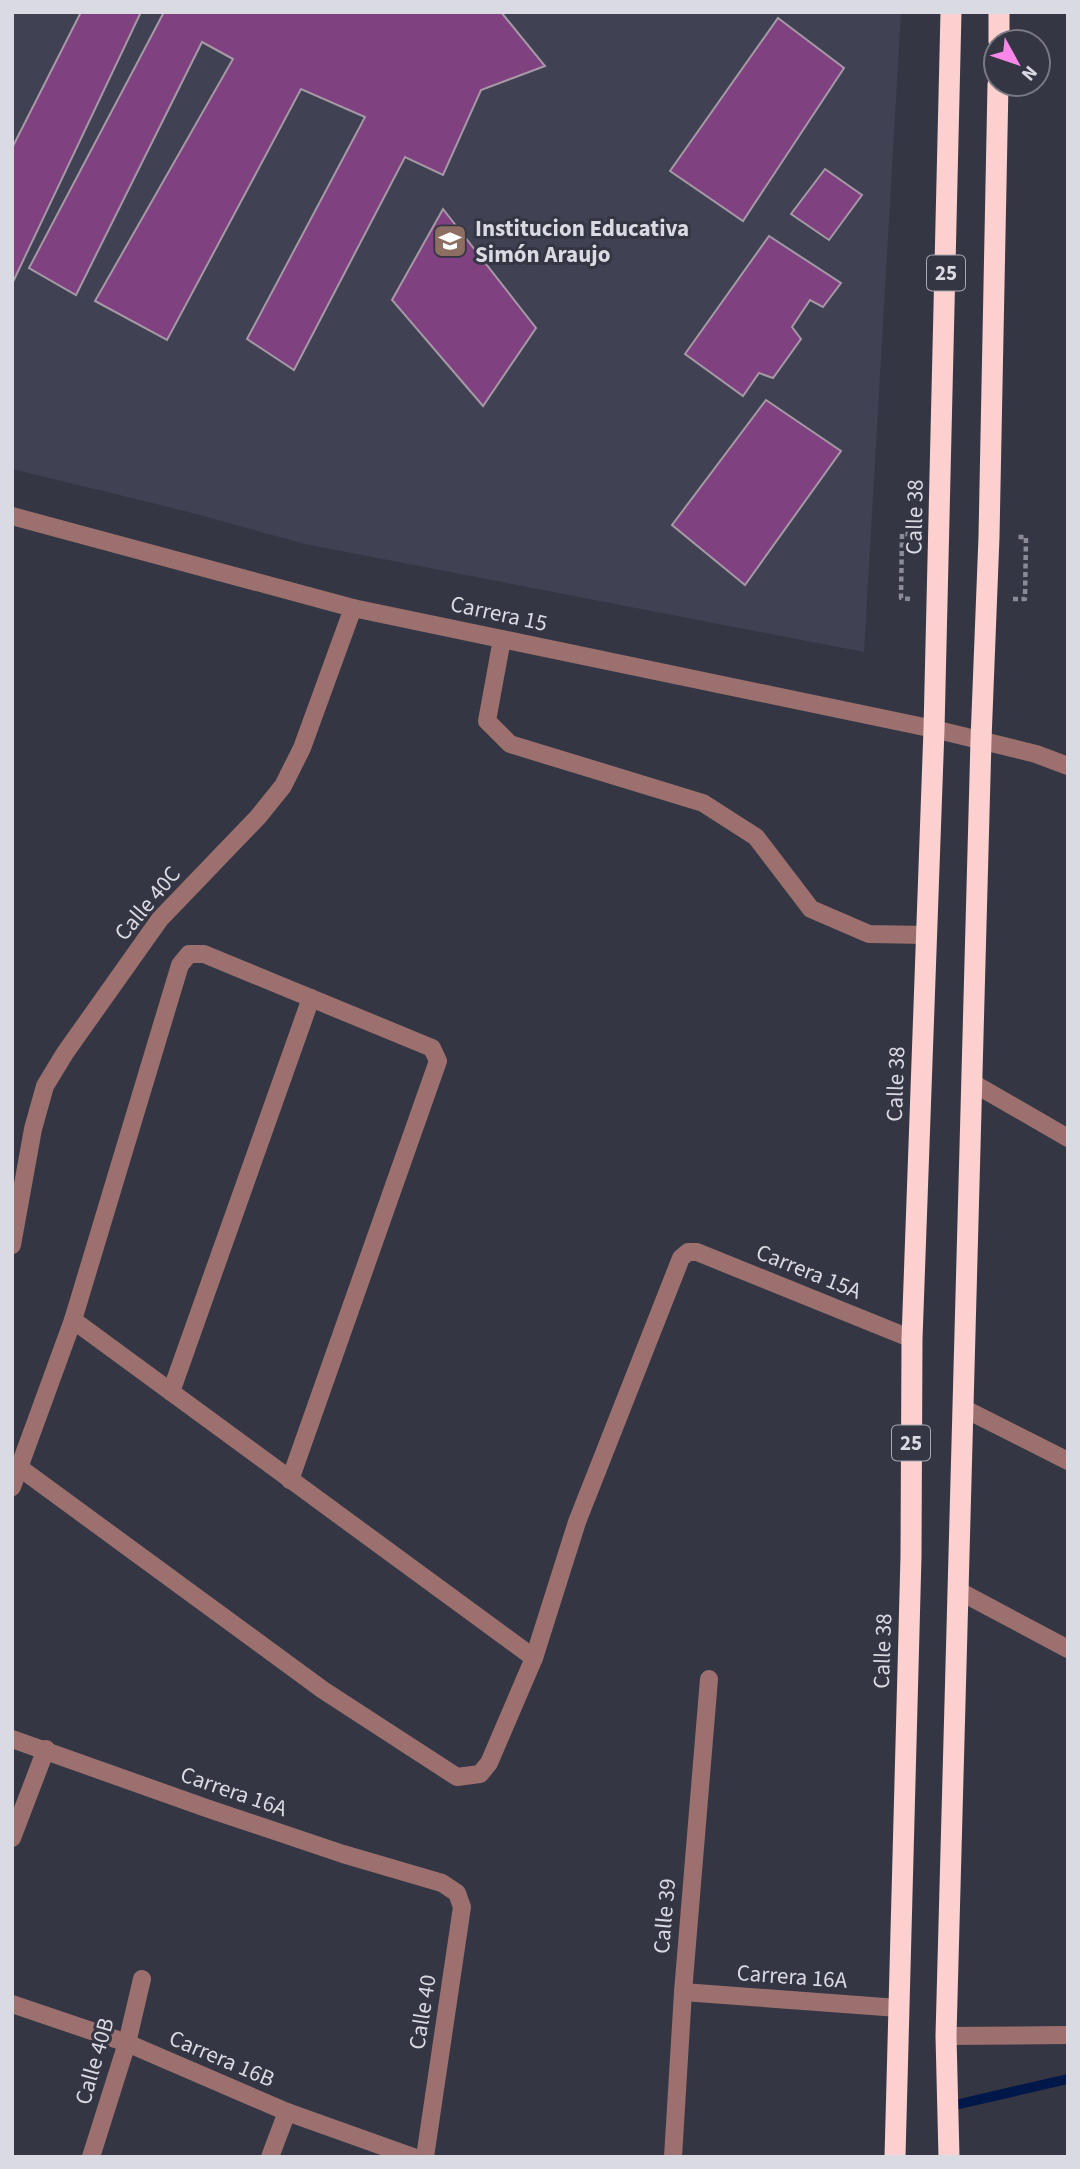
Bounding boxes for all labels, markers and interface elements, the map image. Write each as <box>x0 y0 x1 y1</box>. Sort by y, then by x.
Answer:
north arrow <box>982 28 1052 98</box>
text: N <box>1014 59 1043 86</box>
place label: Institucion Educativa Simón Araujo <box>475 212 689 271</box>
school or university icon: Institucion Educativa Simón Araujo <box>431 222 469 260</box>
road number: 25 <box>927 256 965 290</box>
street label: Calle 38 <box>897 479 932 555</box>
street label: Carrera 15 <box>447 587 550 640</box>
street label: Calle 40C <box>106 859 188 948</box>
street label: Calle 38 <box>878 1046 913 1122</box>
street label: Carrera 15A <box>751 1235 867 1308</box>
road number: 25 <box>892 1426 930 1460</box>
street label: Calle 38 <box>865 1613 900 1689</box>
street label: Carrera 16A <box>176 1758 292 1825</box>
street label: Calle 39 <box>645 1877 684 1955</box>
street label: Carrera 16A <box>736 1956 849 1997</box>
street label: Calle 40 <box>400 1972 445 2052</box>
street label: Calle 40B <box>66 2014 123 2108</box>
street label: Carrera 16B <box>164 2021 280 2096</box>

